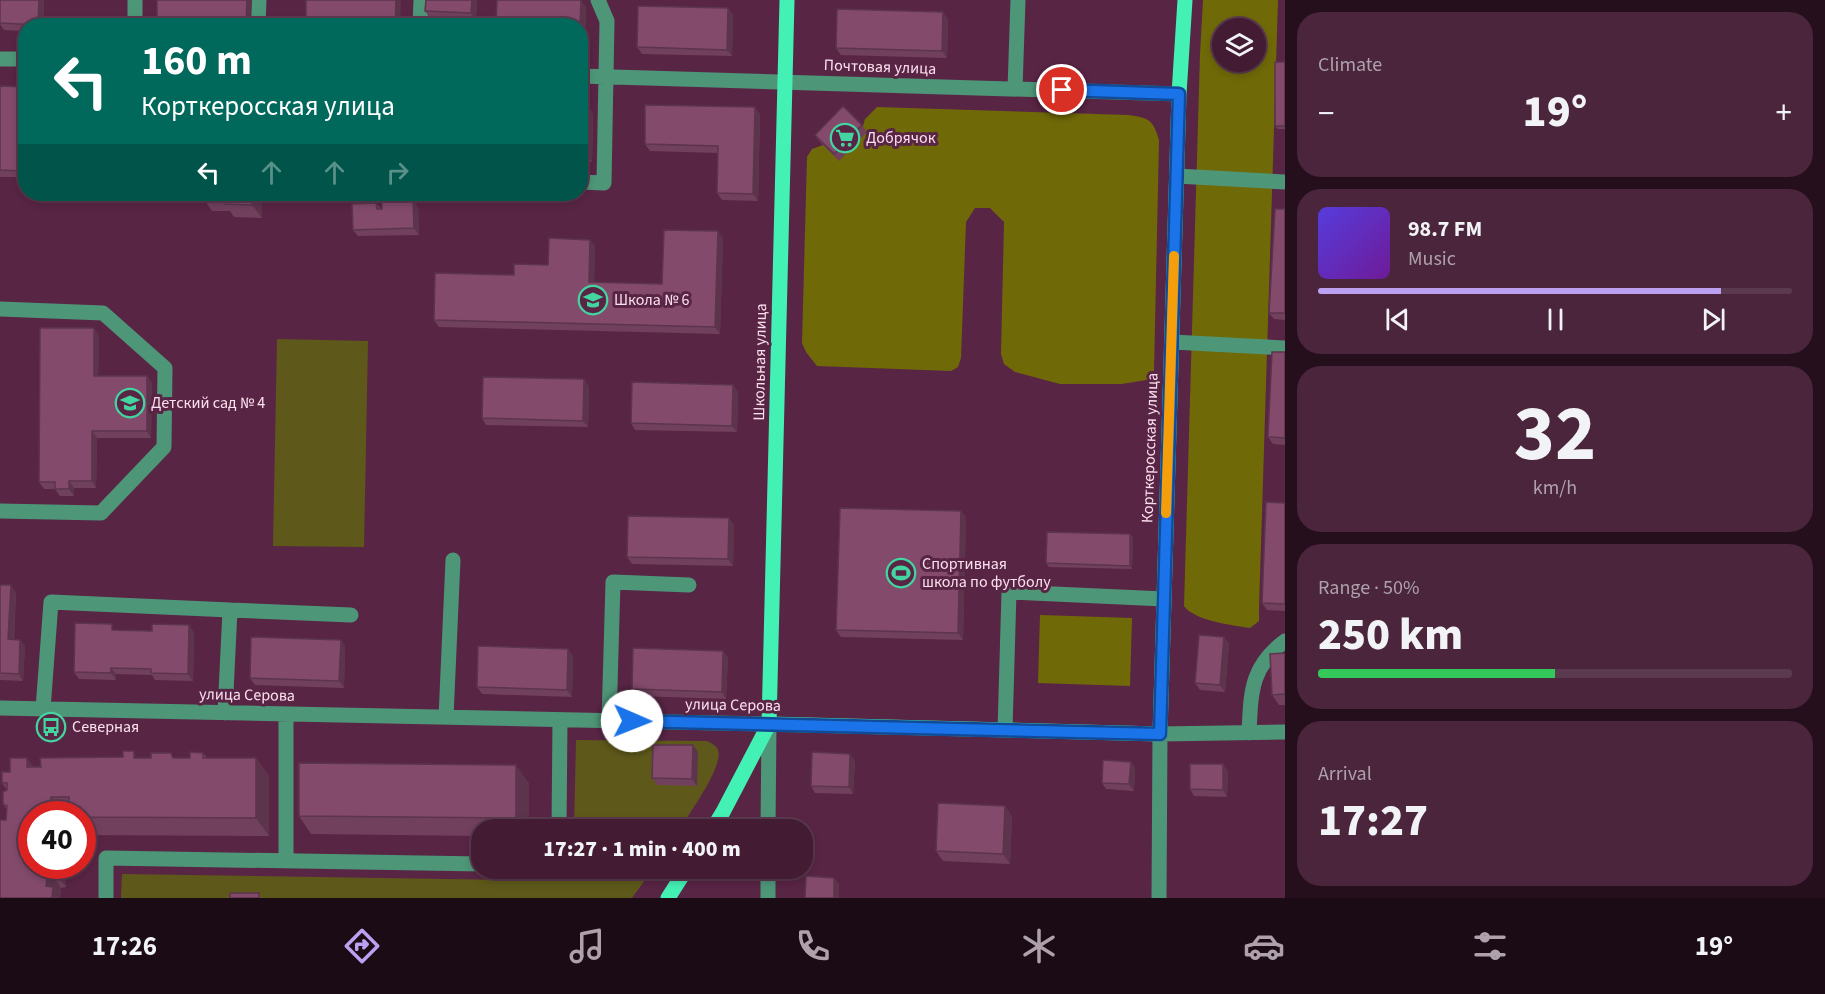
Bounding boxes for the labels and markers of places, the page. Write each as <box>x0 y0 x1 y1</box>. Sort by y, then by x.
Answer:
pin <box>1036 64 1087 115</box>
supermarket icon: Добрячок <box>829 122 861 154</box>
place label: Добрячок <box>866 127 936 149</box>
school or university icon: Школа № 6 <box>577 284 609 316</box>
place label: Школа № 6 <box>614 289 690 311</box>
school or university icon: Детский сад № 4 <box>114 387 146 419</box>
place label: Детский сад № 4 <box>151 392 265 414</box>
place label: Спортивная школа по футболу <box>922 553 1051 593</box>
sports icon: Спортивная школа по футболу <box>885 557 917 589</box>
bus stop icon: Северная <box>35 711 67 743</box>
place label: Северная <box>72 716 139 738</box>

